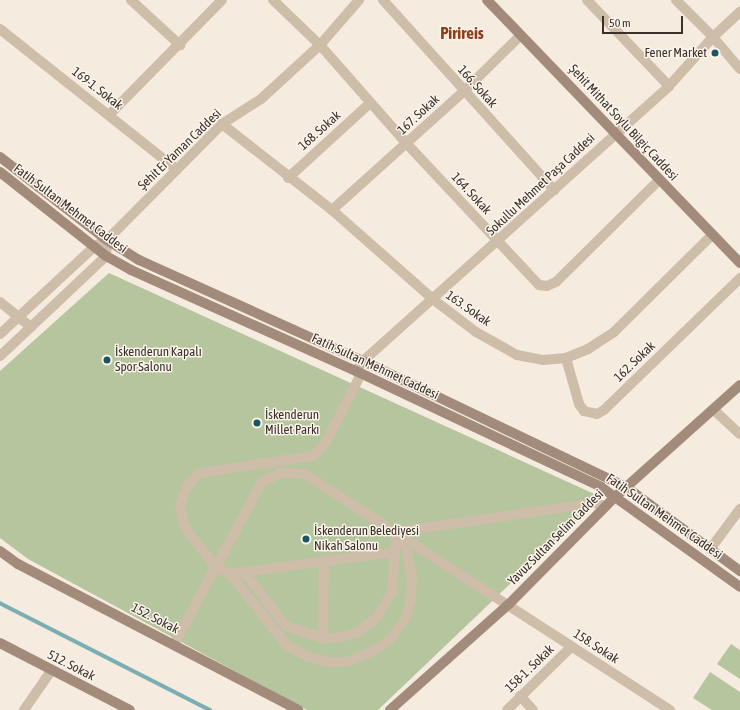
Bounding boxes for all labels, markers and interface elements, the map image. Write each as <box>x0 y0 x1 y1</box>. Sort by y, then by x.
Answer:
scale bar <box>604 8 685 34</box>
text: 50 m <box>609 16 631 30</box>
district label: Pirireis <box>440 24 484 44</box>
place label: Fener Market <box>645 45 707 61</box>
marker: Fener Market <box>710 48 720 58</box>
street label: Şehit Mithat Soylu Bilgiç Caddesi <box>565 62 681 184</box>
street label: 166. Sokak <box>454 63 500 111</box>
street label: 169-1. Sokak <box>68 64 126 114</box>
street label: 167. Sokak <box>395 92 443 138</box>
street label: Şehit Er Yaman Caddesi <box>135 106 225 194</box>
street label: 168. Sokak <box>296 108 344 154</box>
street label: Sokullu Mehmet Paşa Caddesi <box>484 131 598 239</box>
street label: Fatih Sultan Mehmet Caddesi <box>10 161 130 257</box>
street label: 164. Sokak <box>448 170 494 218</box>
street label: 163. Sokak <box>442 288 494 330</box>
street label: Fatih Sultan Mehmet Caddesi <box>309 331 441 403</box>
street label: 162. Sokak <box>611 339 659 385</box>
place label: İskenderun Kapalı Spor Salonu <box>115 345 202 376</box>
marker: İskenderun Kapalı Spor Salonu <box>102 355 112 365</box>
place label: İskenderun Millet Parkı <box>265 408 319 439</box>
marker: İskenderun Millet Parkı <box>252 418 262 428</box>
street label: Fatih Sultan Mehmet Caddesi <box>603 471 725 563</box>
street label: Yavuz Sultan Selim Caddesi <box>505 487 607 589</box>
place label: İskenderun Belediyesi Nikah Salonu <box>314 524 419 555</box>
marker: İskenderun Belediyesi Nikah Salonu <box>301 534 311 544</box>
street label: 152. Sokak <box>129 600 181 638</box>
street label: 158. Sokak <box>570 626 622 668</box>
street label: 158-1 . Sokak <box>502 642 558 696</box>
street label: 512. Sokak <box>45 647 97 685</box>

